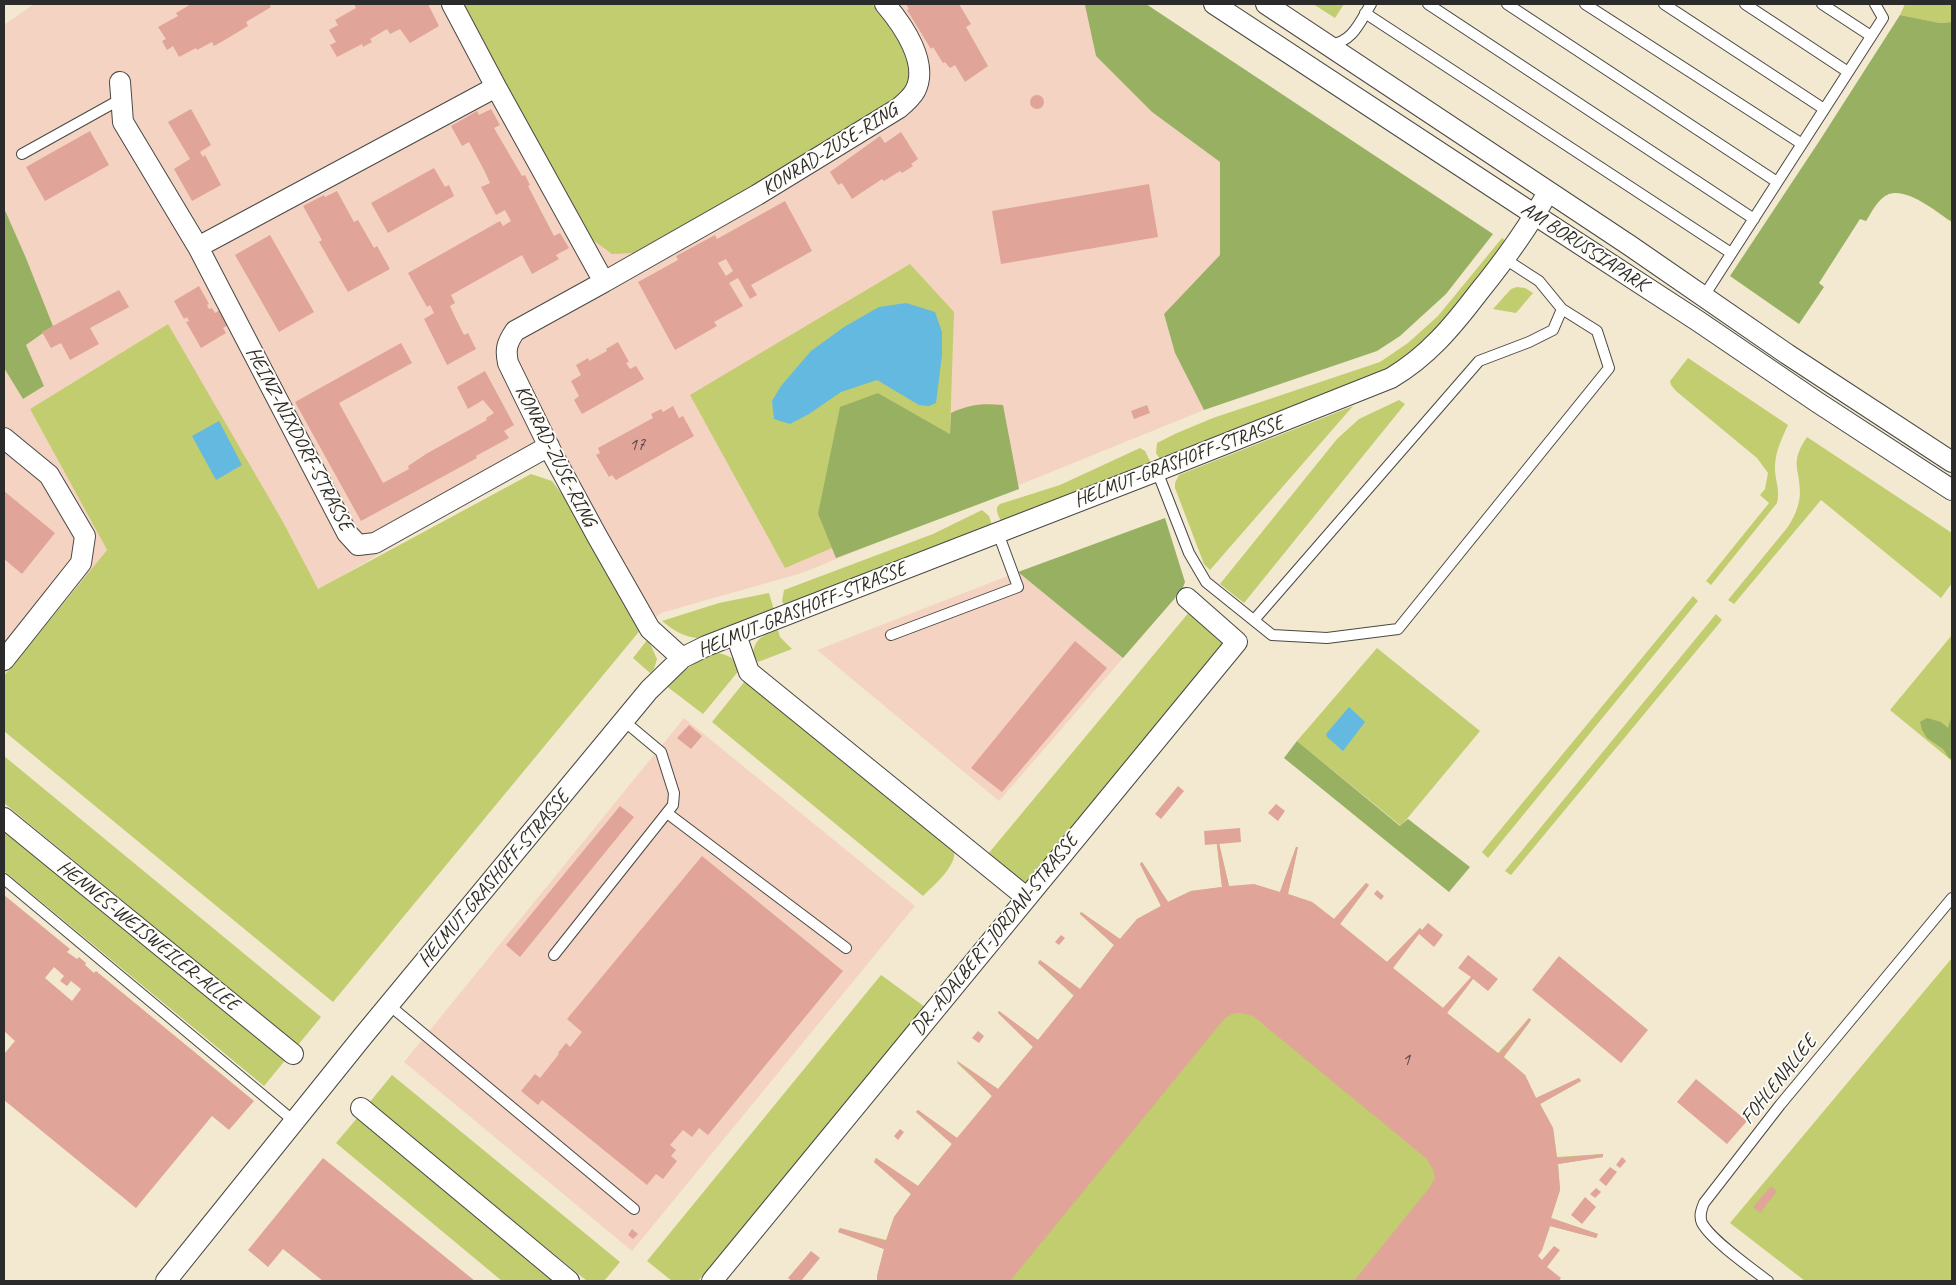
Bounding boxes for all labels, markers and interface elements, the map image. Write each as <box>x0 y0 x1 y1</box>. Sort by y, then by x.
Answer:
street label: KONRAD-ZUSE-RING <box>758 99 902 201</box>
street label: AM BORUSSIAPARK <box>1516 197 1652 297</box>
street label: HEINZ-NIXDORF-STRASSE <box>240 343 358 535</box>
street label: KONRAD-ZUSE-RING <box>509 382 601 530</box>
street label: HELMUT-GRASHOFF-STRASSE <box>1071 411 1287 513</box>
house number: 17 <box>629 434 645 456</box>
street label: HELMUT-GRASHOFF-STRASSE <box>694 557 910 663</box>
street label: HELMUT-GRASHOFF-STRASSE <box>413 786 575 972</box>
street label: DR.-ADALBERT-JORDAN-STRASSE <box>906 830 1084 1040</box>
street label: HENNES-WEISWEILER-ALLEE <box>52 855 244 1017</box>
street label: FOHLENALLEE <box>1736 1031 1822 1129</box>
house number: 1 <box>1402 1049 1410 1071</box>

